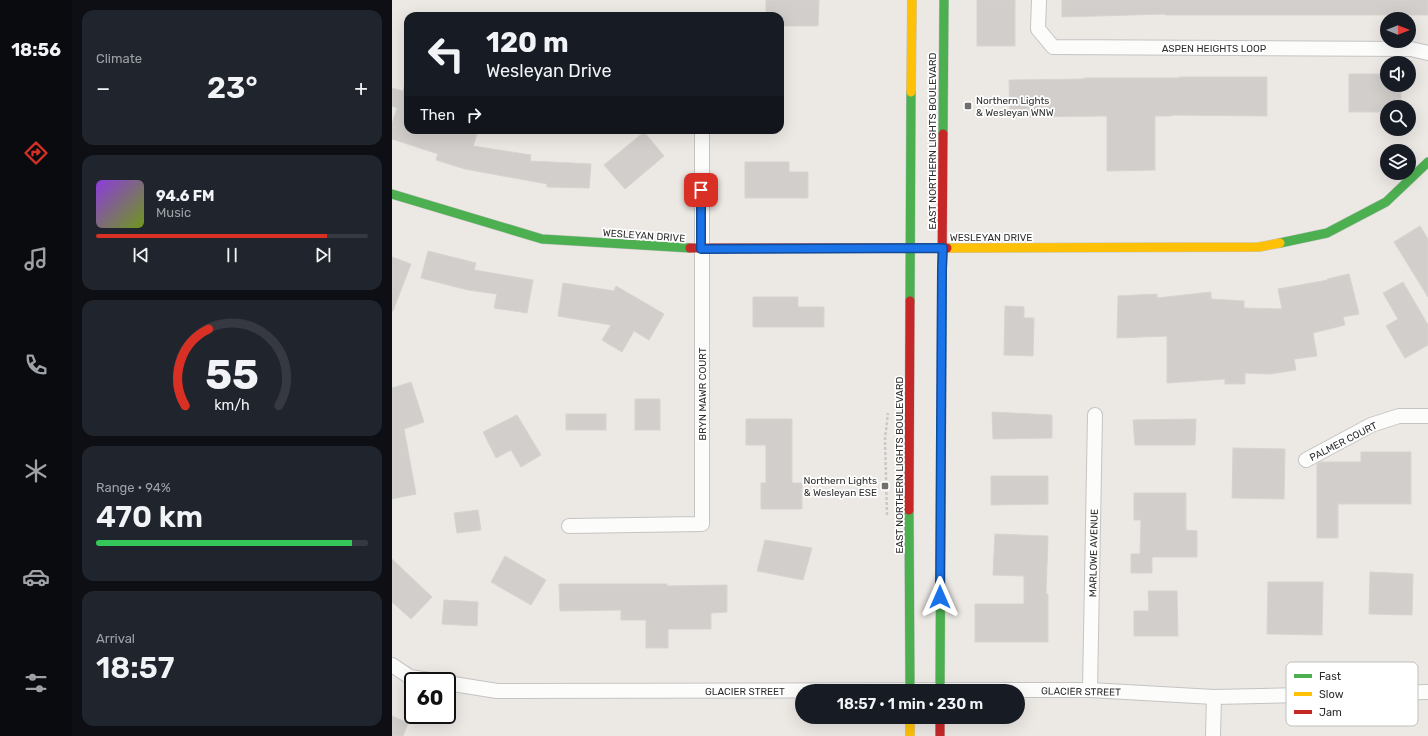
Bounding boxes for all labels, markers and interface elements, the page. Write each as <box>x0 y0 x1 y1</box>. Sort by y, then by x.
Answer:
north arrow <box>1380 12 1416 48</box>
map controls <box>1380 12 1416 180</box>
text: 120 m <box>486 26 569 59</box>
icon: left <box>420 28 472 80</box>
text: 18:56 <box>11 39 61 61</box>
street label: ASPEN HEIGHTS LOOP <box>1162 43 1267 55</box>
text: Climate <box>96 51 142 66</box>
street label: EAST NORTHERN LIGHTS BOULEVARD <box>927 52 939 229</box>
button: sound <box>1380 56 1416 92</box>
text: Wesleyan Drive <box>486 60 612 82</box>
text: 23° <box>207 70 258 106</box>
text: − <box>96 75 110 102</box>
text: + <box>354 75 368 102</box>
place label: Northern Lights & Wesleyan WNW <box>976 95 1054 119</box>
button: search <box>1380 100 1416 136</box>
marker: Northern Lights & Wesleyan WNW <box>963 101 973 111</box>
icon: right <box>463 104 485 126</box>
text: Then <box>420 106 455 124</box>
icon: directions <box>22 139 50 167</box>
button: layers <box>1380 144 1416 180</box>
pin <box>684 173 718 207</box>
icon: arrive <box>690 179 712 201</box>
text: 94.6 FM <box>156 187 214 205</box>
text: Music <box>156 205 191 220</box>
street label: WESLEYAN DRIVE <box>602 227 686 245</box>
street label: WESLEYAN DRIVE <box>950 232 1032 244</box>
icon: previous <box>130 244 152 266</box>
icon: pause <box>221 244 243 266</box>
icon: next <box>312 244 334 266</box>
icon: music <box>22 245 50 273</box>
street label: BRYN MAWR COURT <box>697 347 709 440</box>
text: 55 <box>205 350 259 399</box>
icon: phone <box>22 351 50 379</box>
street label: EAST NORTHERN LIGHTS BOULEVARD <box>894 376 906 553</box>
text: km/h <box>214 397 250 414</box>
street label: PALMER COURT <box>1308 420 1379 464</box>
icon: climate <box>22 457 50 485</box>
place label: Northern Lights & Wesleyan ESE <box>804 475 877 499</box>
text: Range · 94% <box>96 480 171 495</box>
marker: Northern Lights & Wesleyan ESE <box>880 481 890 491</box>
text: 470 km <box>96 499 203 535</box>
street label: MARLOWE AVENUE <box>1087 509 1101 597</box>
icon: car <box>22 563 50 591</box>
position arrow <box>919 576 961 618</box>
text: Arrival <box>96 631 135 646</box>
text: 18:57 <box>96 650 175 686</box>
legend <box>1286 662 1418 726</box>
icon: filters <box>22 669 50 697</box>
text: Fast <box>1319 670 1342 683</box>
speed limit sign: 60 <box>404 672 456 724</box>
street label: GLACIER STREET <box>1041 685 1121 699</box>
street label: GLACIER STREET <box>705 686 785 698</box>
text: Slow <box>1319 688 1344 701</box>
text: 18:57 · 1 min · 230 m <box>837 695 983 713</box>
text: Jam <box>1319 706 1342 719</box>

